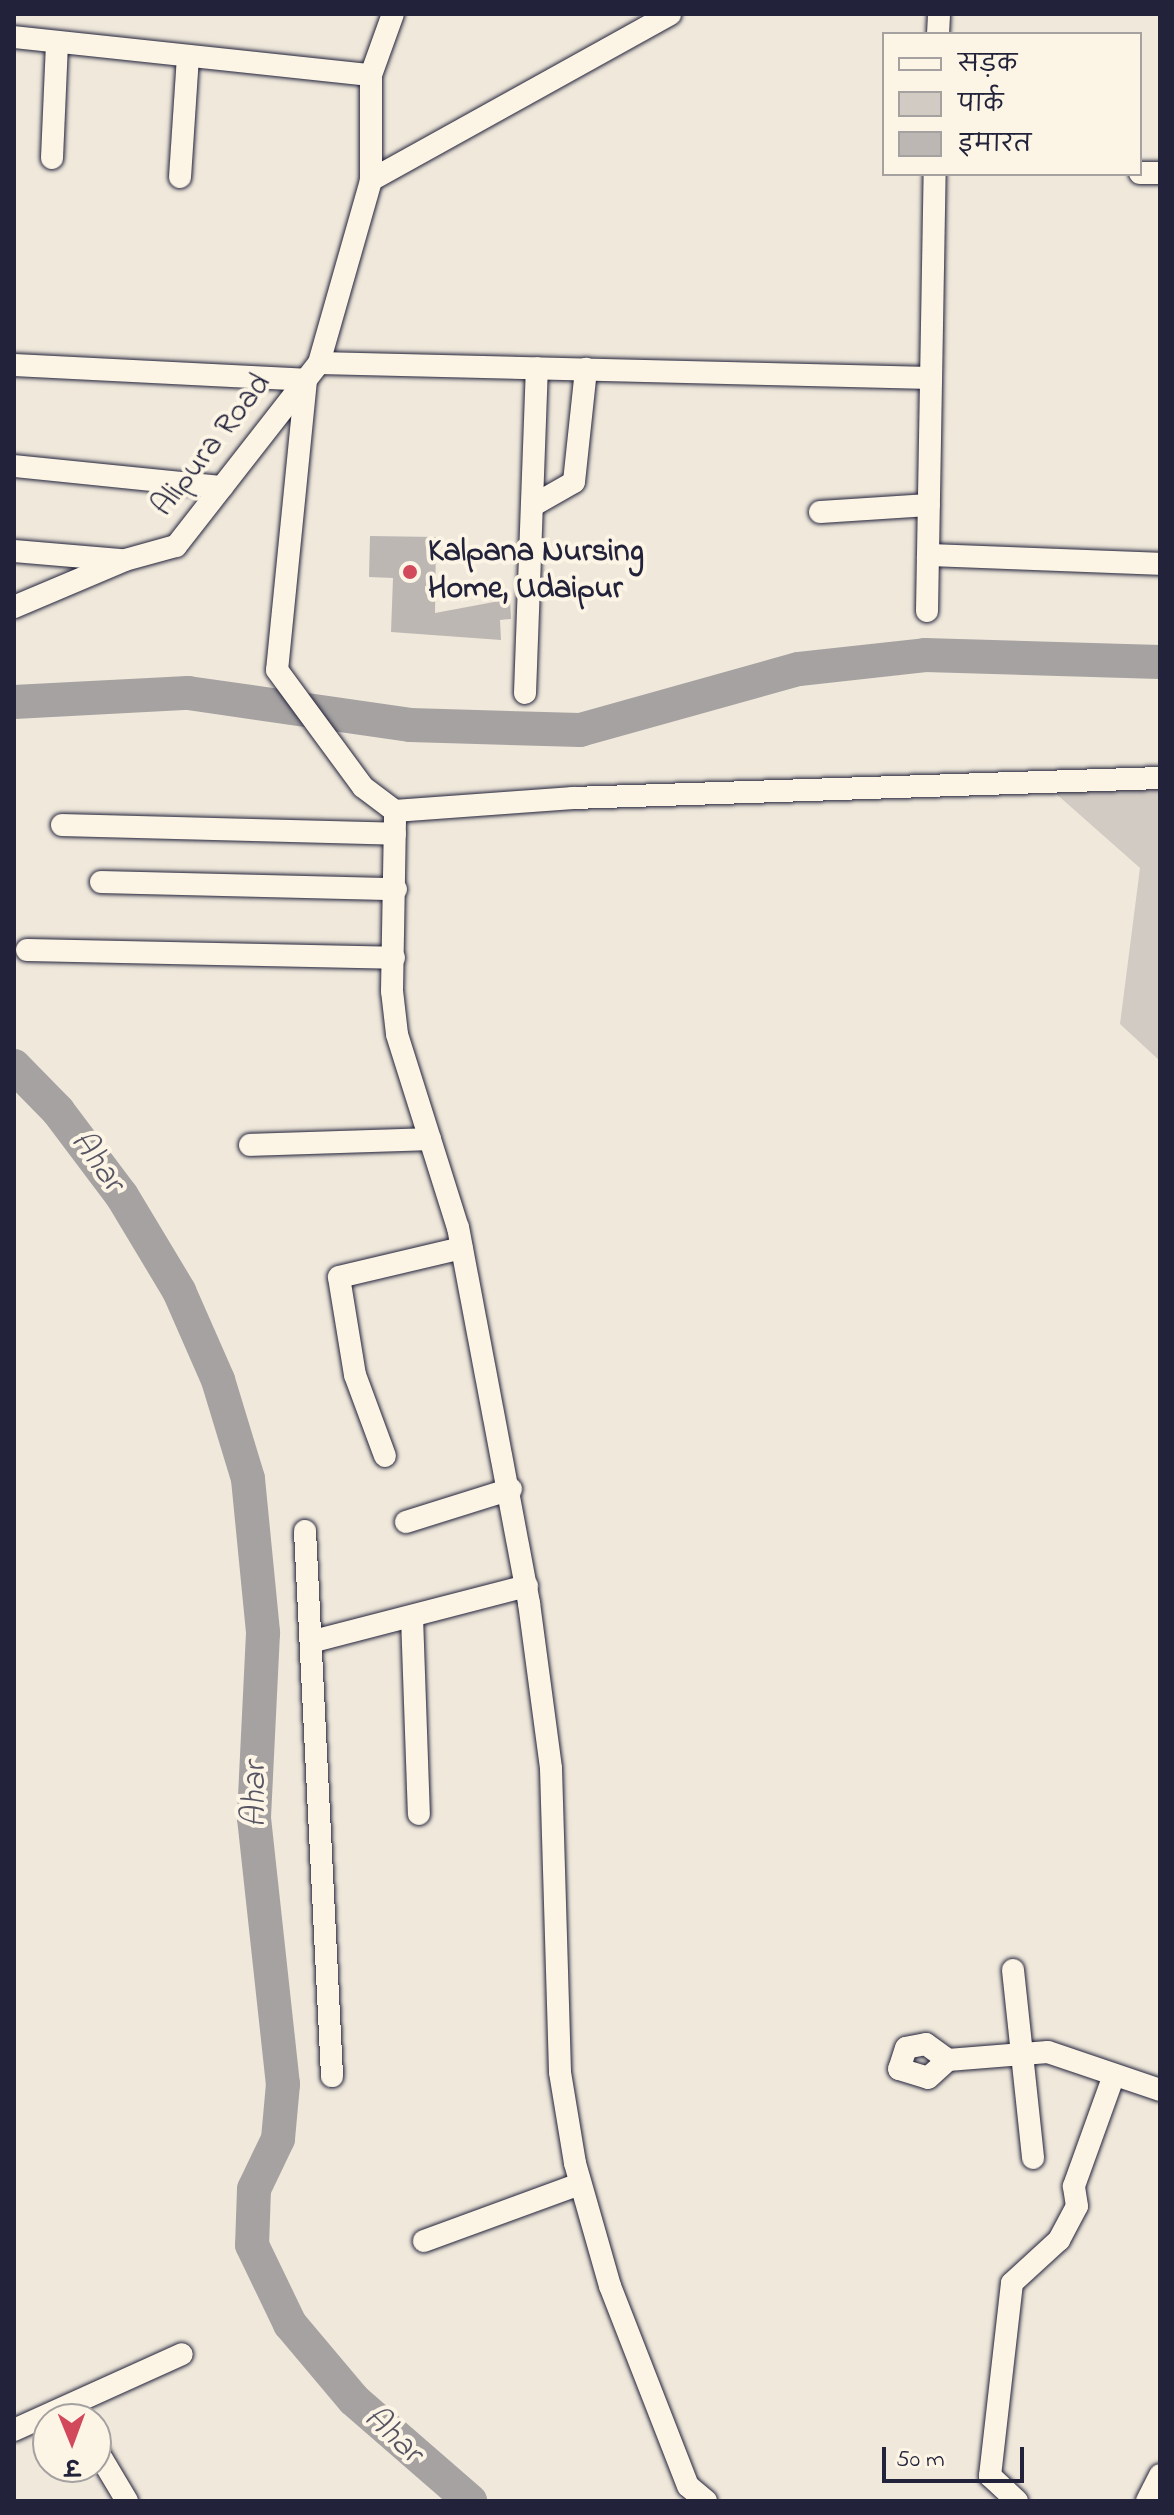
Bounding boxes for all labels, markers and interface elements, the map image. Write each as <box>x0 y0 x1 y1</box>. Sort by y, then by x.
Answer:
legend <box>882 32 1142 176</box>
text: सड़क <box>958 48 1017 83</box>
text: पार्क <box>958 88 1003 123</box>
text: इमारत <box>958 128 1031 163</box>
street label: Alipura Road <box>145 367 281 525</box>
place label: Kalpana Nursing Home, Udaipur <box>428 535 644 610</box>
marker: Kalpana Nursing Home, Udaipur <box>399 561 421 583</box>
water label: Ahar <box>60 1123 132 1201</box>
water label: Ahar <box>237 1762 277 1828</box>
water label: Ahar <box>354 2399 430 2473</box>
north arrow <box>32 2403 112 2483</box>
scale bar <box>886 2431 1028 2481</box>
text: 50 m <box>896 2443 945 2478</box>
text: उ <box>65 2449 80 2481</box>

